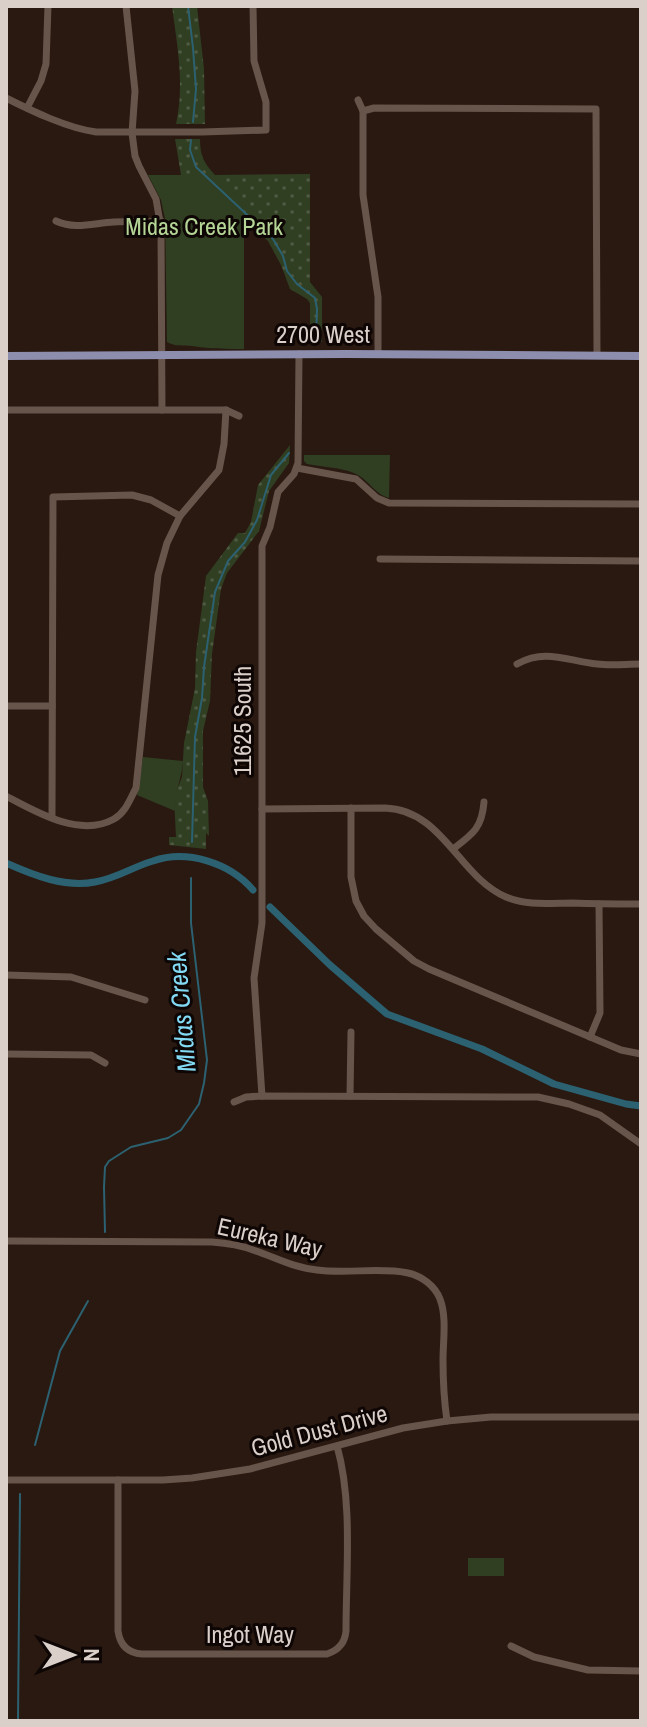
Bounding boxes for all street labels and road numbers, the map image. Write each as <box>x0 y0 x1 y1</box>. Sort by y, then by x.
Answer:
street label: 2700 West <box>276 318 370 350</box>
street label: 11625 South <box>226 666 258 776</box>
street label: Eureka Way <box>215 1209 326 1265</box>
street label: Gold Dust Drive <box>247 1396 391 1464</box>
street label: Ingot Way <box>206 1618 294 1650</box>

